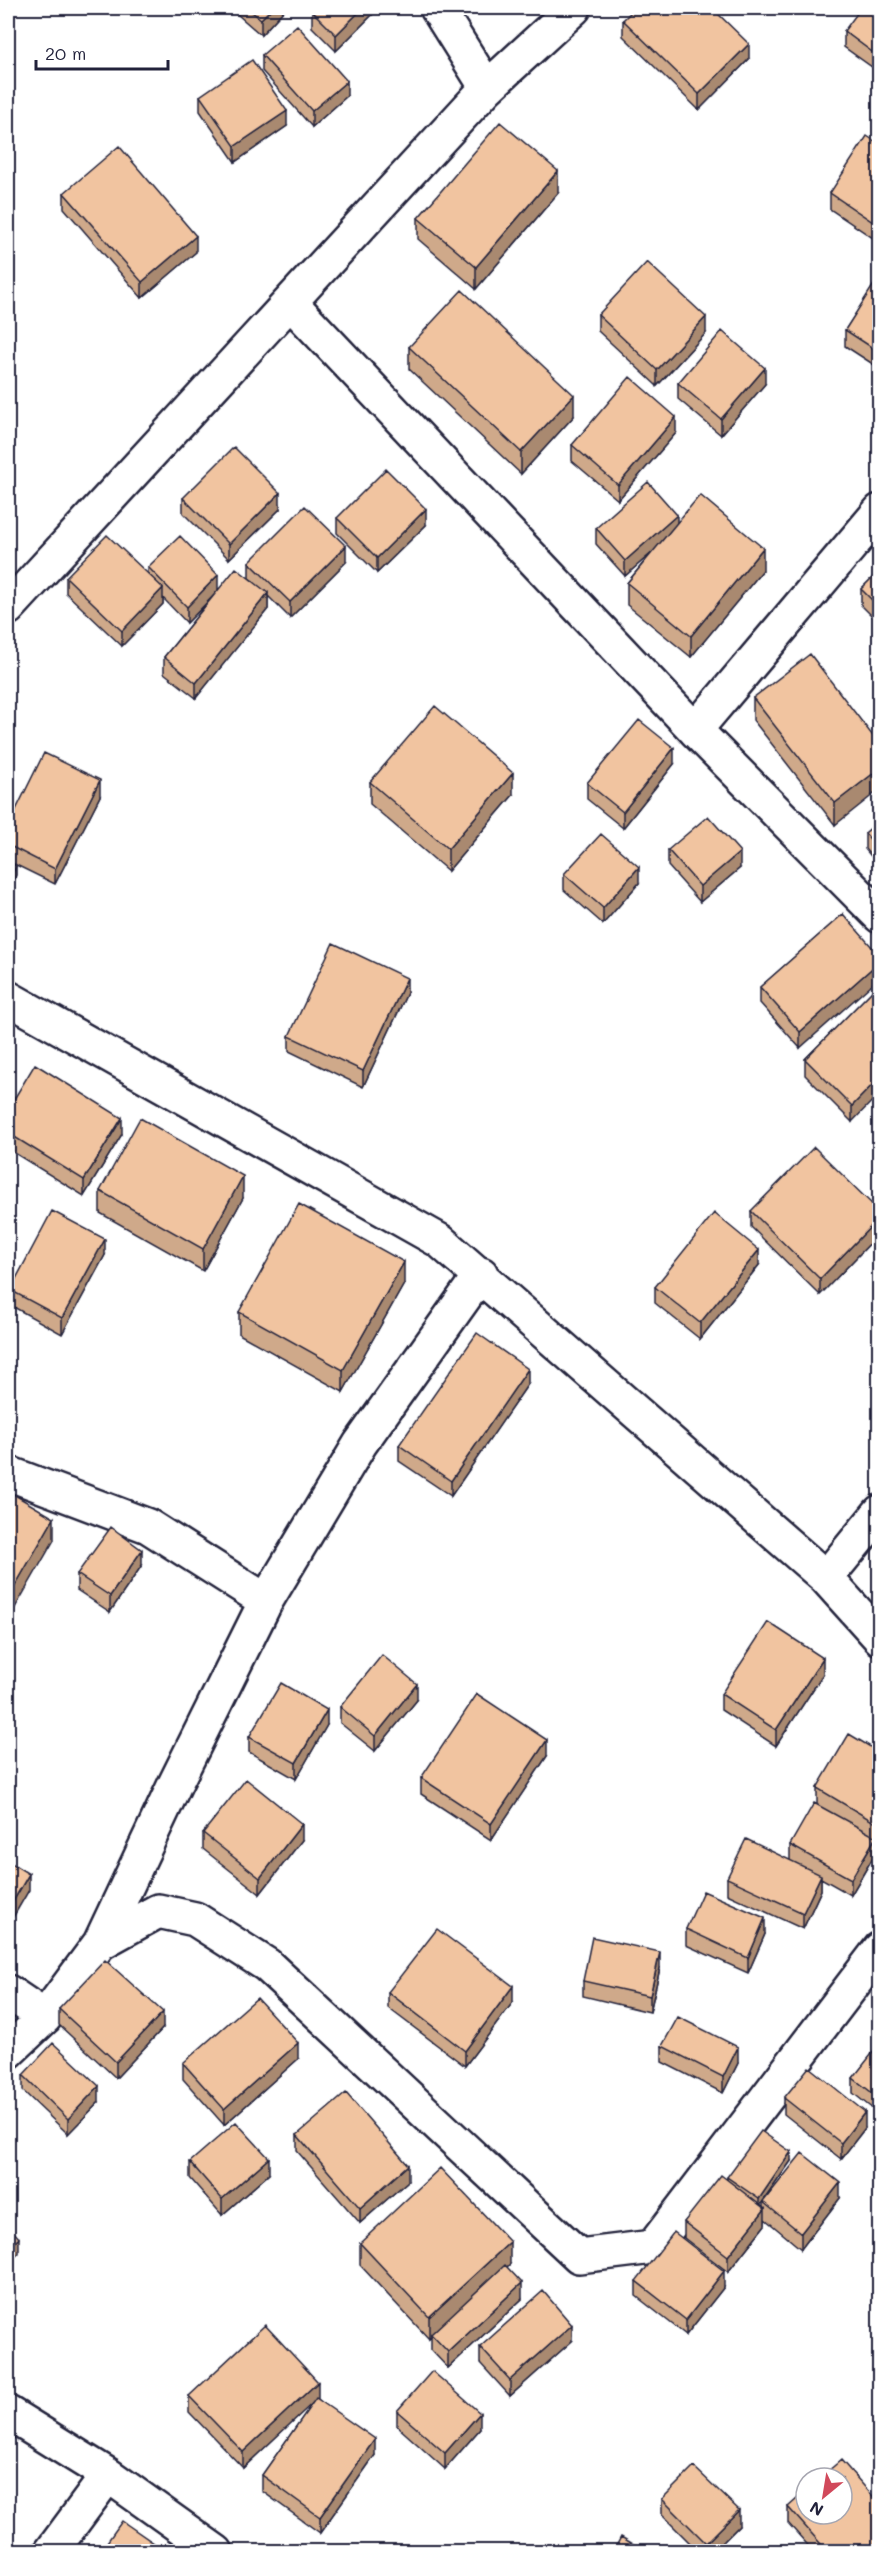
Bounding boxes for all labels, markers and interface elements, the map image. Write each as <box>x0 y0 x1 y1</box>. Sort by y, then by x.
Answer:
scale bar <box>36 33 168 71</box>
text: 20 m <box>45 41 86 65</box>
north arrow <box>794 2466 854 2526</box>
text: N <box>806 2497 827 2522</box>

